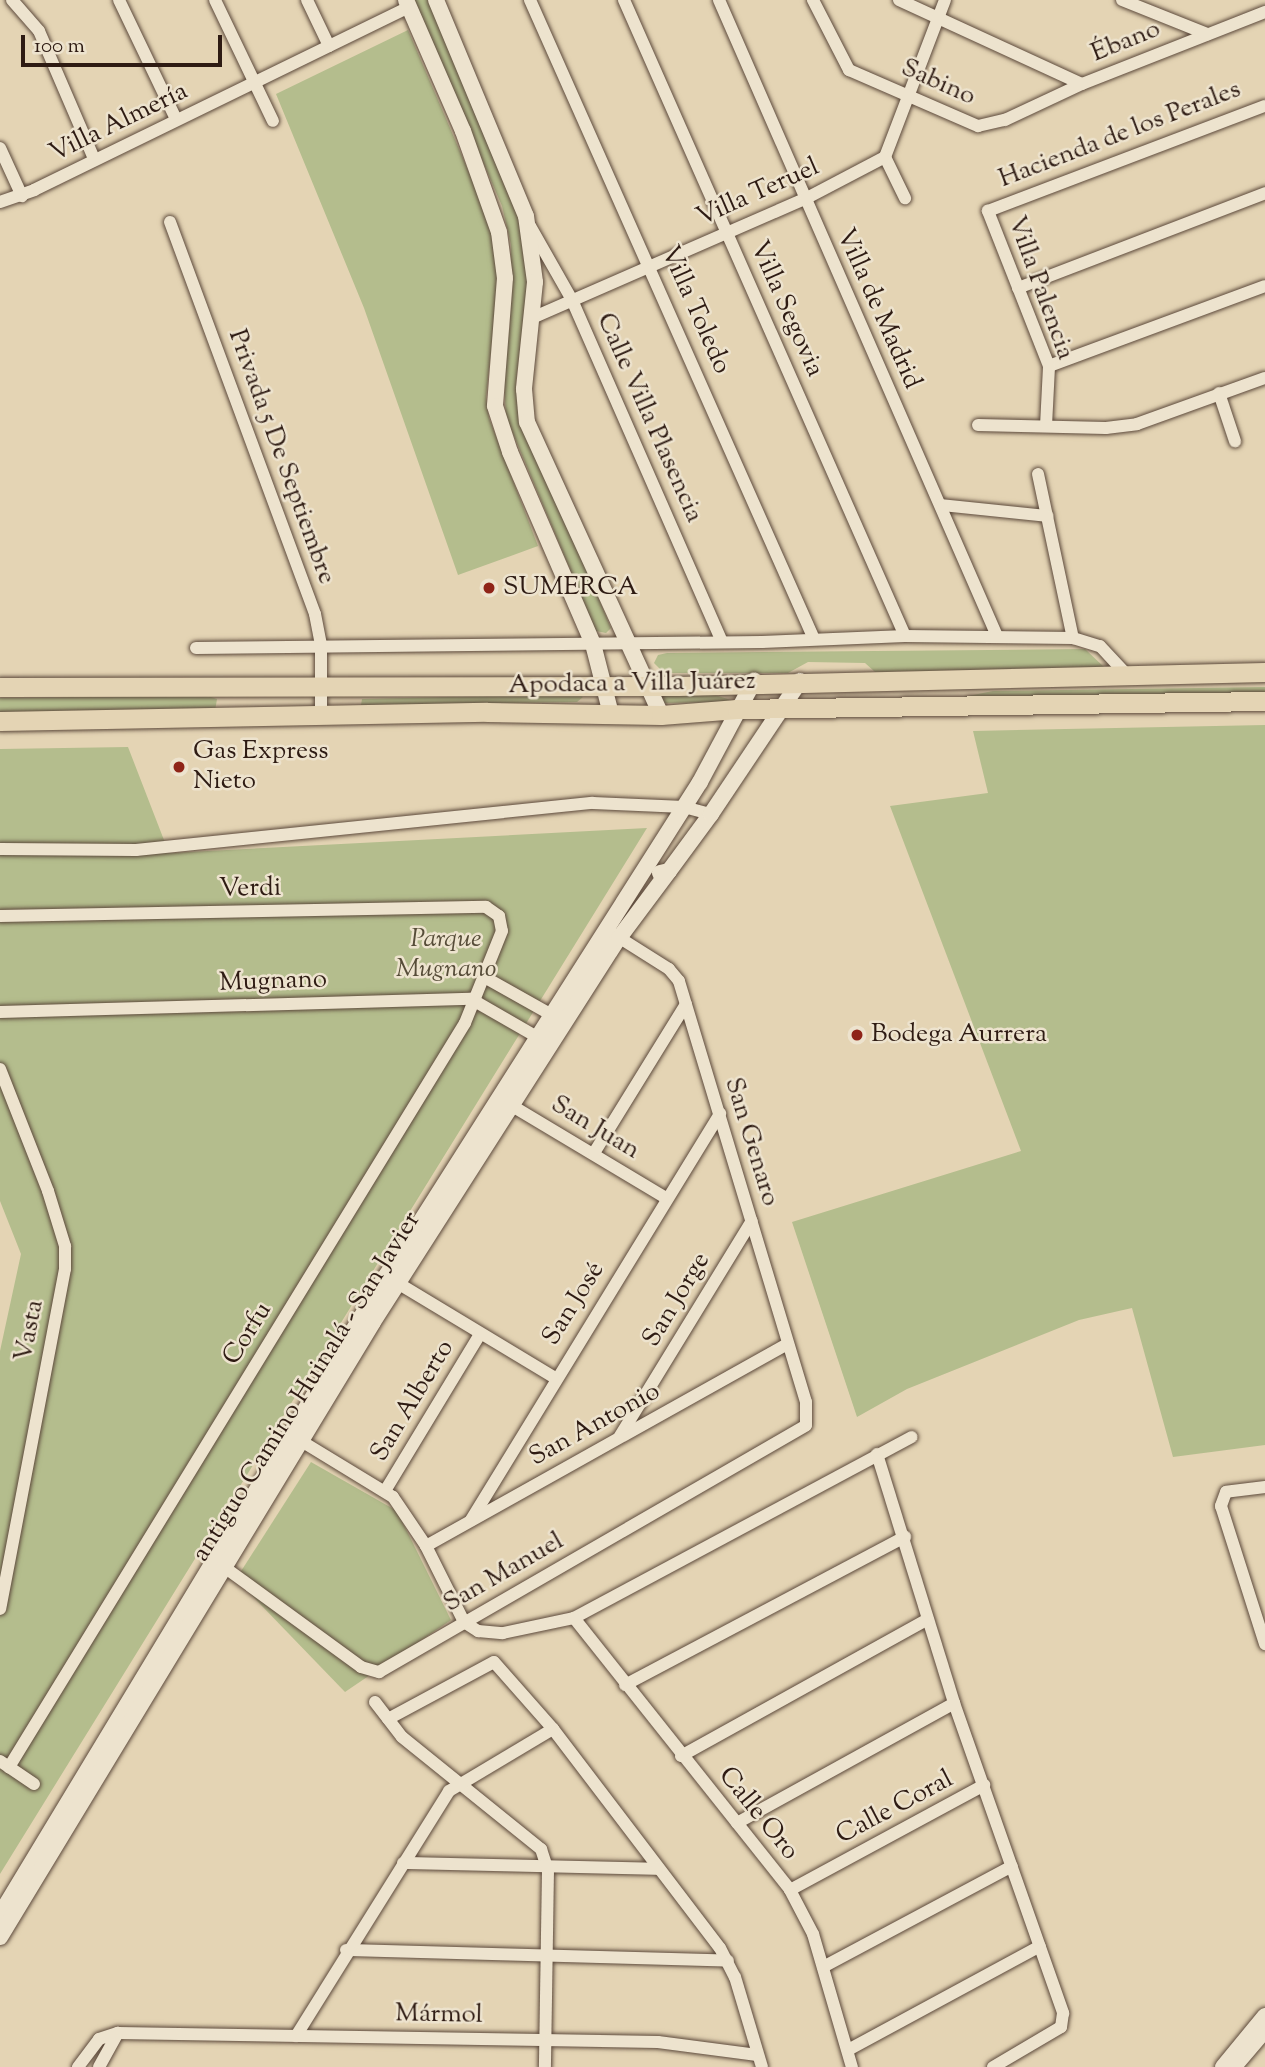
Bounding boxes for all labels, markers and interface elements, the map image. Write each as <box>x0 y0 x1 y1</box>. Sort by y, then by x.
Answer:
street label: Ébano <box>1087 14 1165 70</box>
scale bar <box>24 21 226 65</box>
text: 100 m <box>34 32 85 62</box>
street label: Sabino <box>896 53 980 113</box>
street label: Hacienda de los Perales <box>995 74 1245 196</box>
street label: Villa Almería <box>45 76 193 170</box>
street label: Villa Teruel <box>692 152 824 234</box>
street label: Villa Palencia <box>1000 212 1080 364</box>
street label: Villa de Madrid <box>829 224 927 394</box>
street label: Villa Segovia <box>742 236 830 382</box>
street label: Villa Toledo <box>653 241 737 379</box>
street label: Calle Villa Plasencia <box>589 309 709 527</box>
street label: Privada 5 De Septiembre <box>220 325 342 589</box>
place label: SUMERCA <box>503 572 638 604</box>
marker: SUMERCA <box>481 580 497 596</box>
street label: Apodaca a Villa Juárez <box>508 666 756 702</box>
place label: Gas Express Nieto <box>193 736 328 798</box>
marker: Gas Express Nieto <box>171 759 187 775</box>
street label: Verdi <box>219 873 281 905</box>
park label: Parque Mugnano <box>396 924 496 986</box>
street label: Mugnano <box>219 965 327 999</box>
place label: Bodega Aurrera <box>871 1019 1047 1051</box>
marker: Bodega Aurrera <box>849 1027 865 1043</box>
street label: San Genaro <box>717 1074 785 1210</box>
street label: San Juan <box>545 1089 645 1167</box>
street label: antiguo Camino Huinalá - San Javier <box>186 1206 428 1568</box>
street label: San Jorge <box>637 1247 717 1353</box>
street label: San José <box>536 1257 612 1351</box>
street label: Vasta <box>9 1297 51 1365</box>
street label: Corfu <box>217 1297 279 1371</box>
street label: San Alberto <box>365 1335 461 1467</box>
street label: San Antonio <box>524 1376 666 1474</box>
street label: San Manuel <box>438 1526 570 1620</box>
street label: Calle Oro <box>711 1761 805 1867</box>
street label: Calle Coral <box>831 1764 959 1852</box>
street label: Mármol <box>395 1999 483 2031</box>

